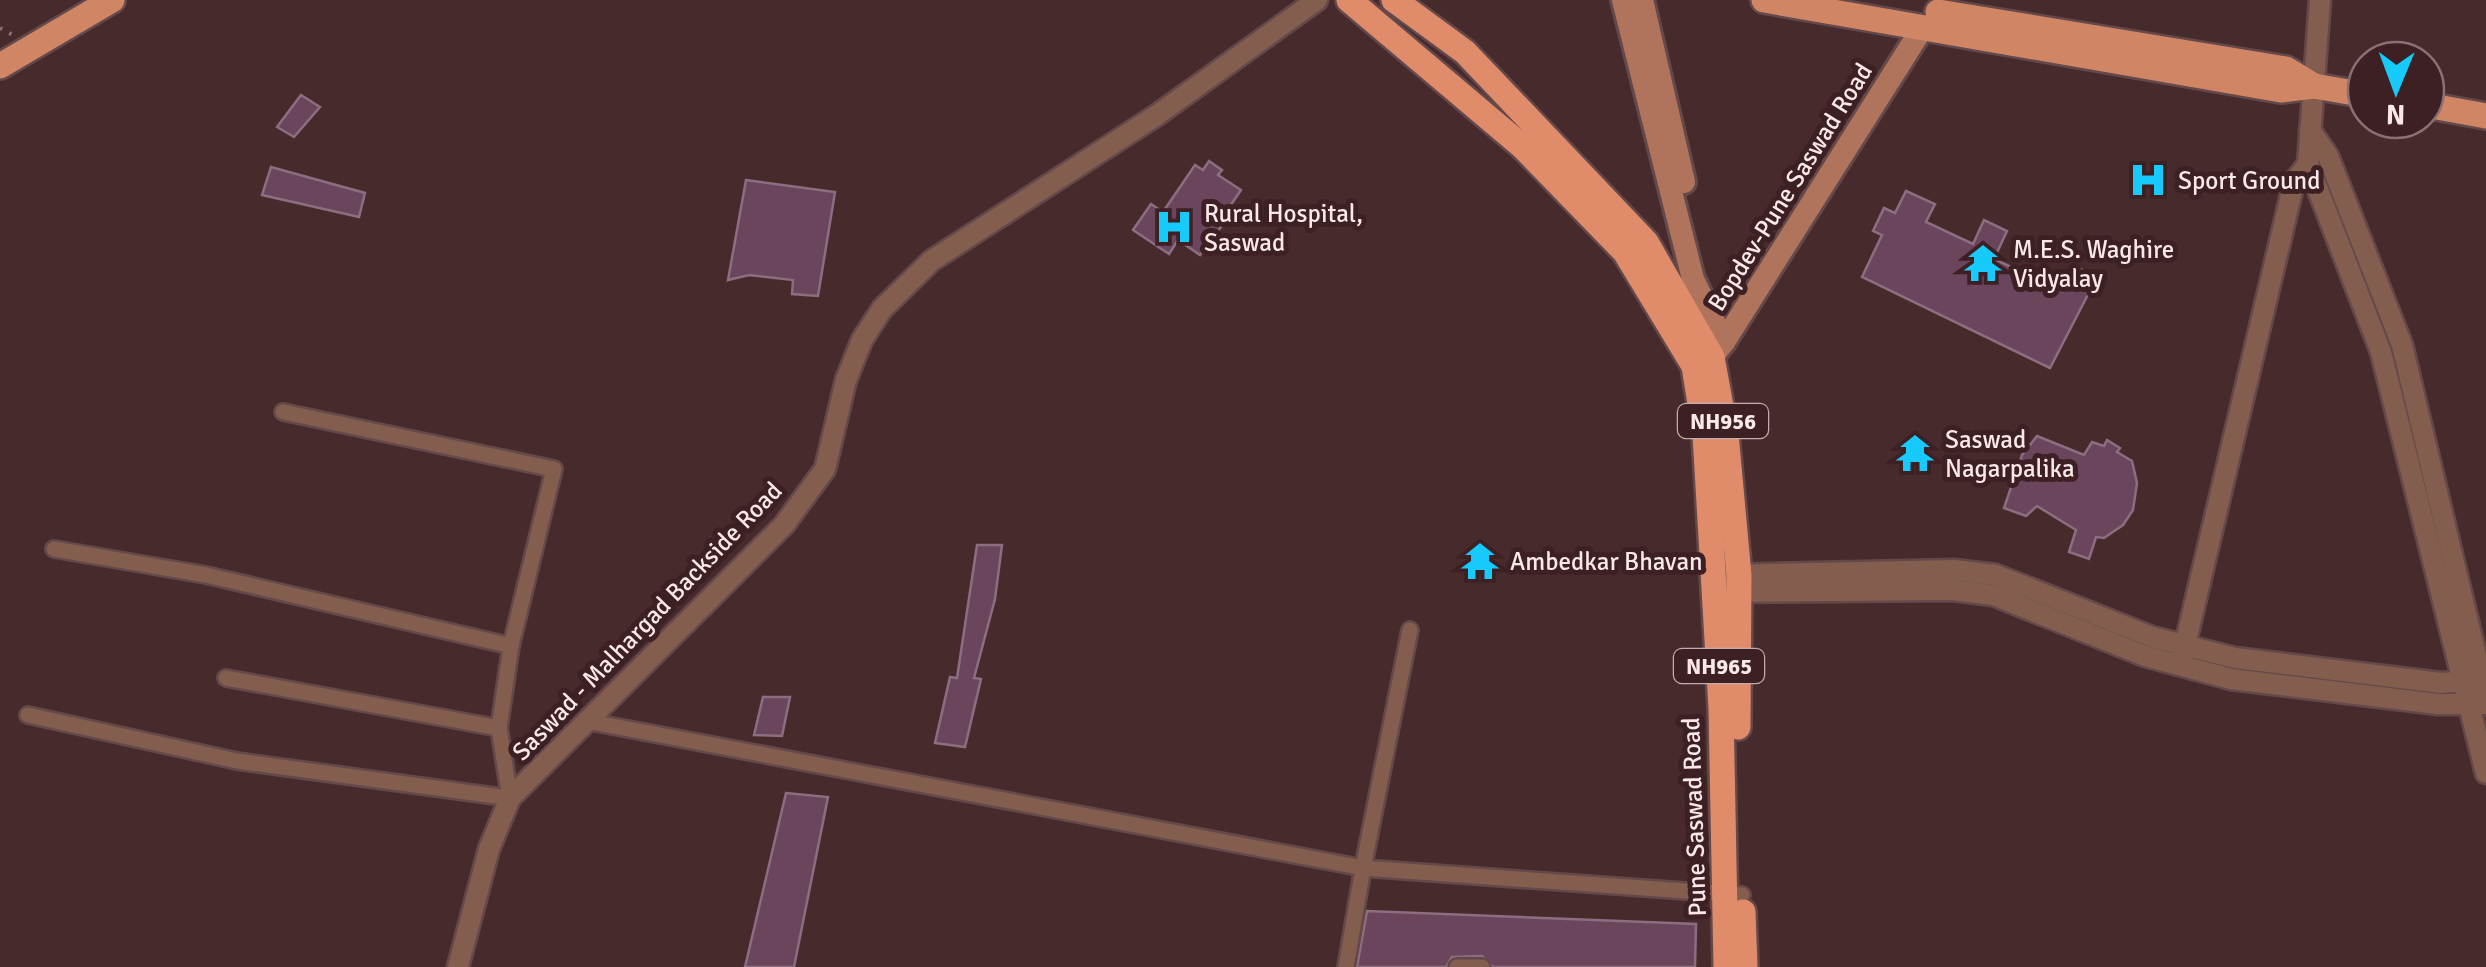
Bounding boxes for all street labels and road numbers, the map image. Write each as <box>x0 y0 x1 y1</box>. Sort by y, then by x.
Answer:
street label: Bopdev-Pune Saswad Road <box>1701 57 1879 317</box>
road number: NH956 <box>1678 404 1768 438</box>
street label: Saswad - Malhargad Backside Road <box>505 475 789 767</box>
road number: NH965 <box>1674 649 1764 683</box>
street label: Pune Saswad Road <box>1675 717 1713 917</box>

